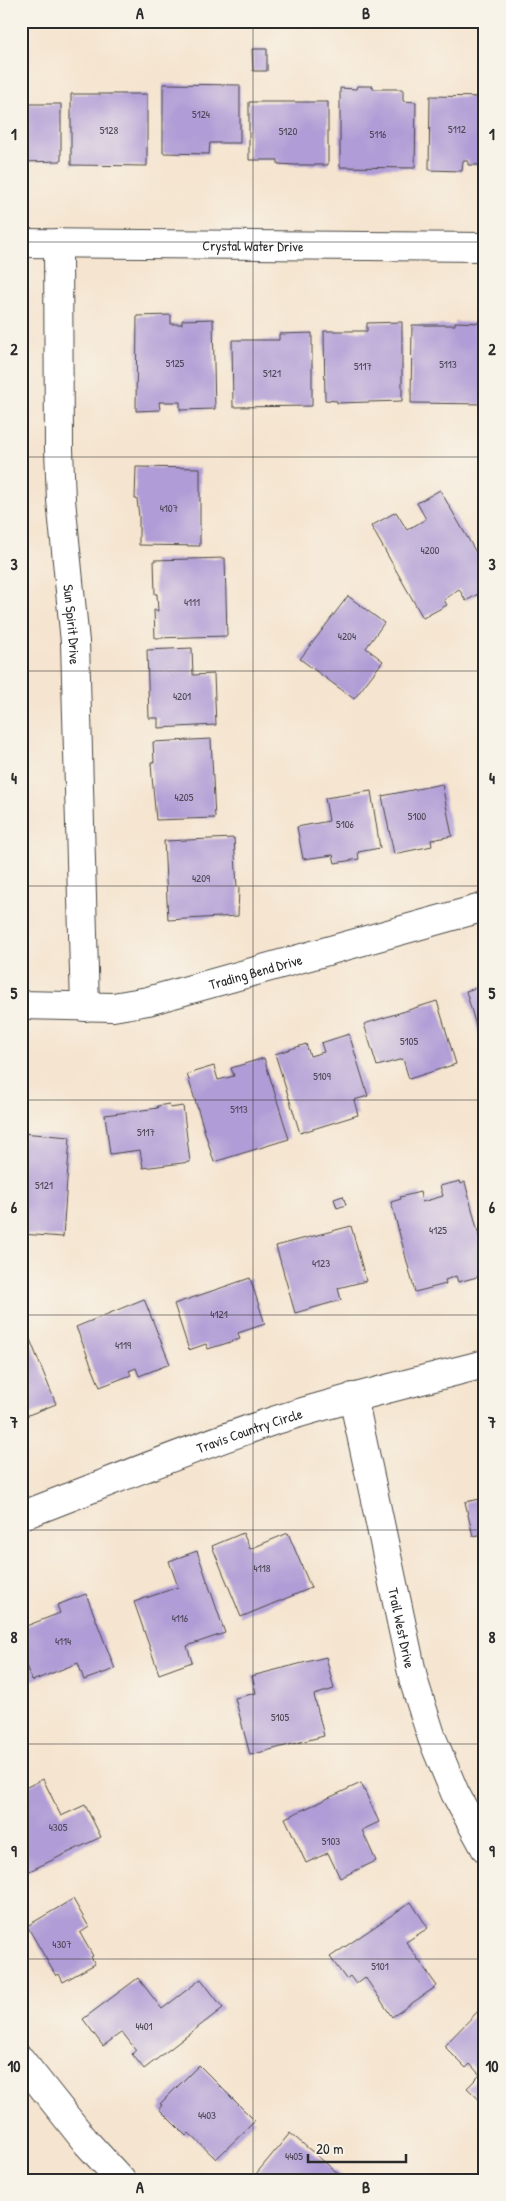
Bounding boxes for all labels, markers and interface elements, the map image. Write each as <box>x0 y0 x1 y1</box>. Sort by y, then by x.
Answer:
text: A <box>136 2 144 24</box>
text: B <box>362 2 370 24</box>
house number: 5124 <box>192 107 210 121</box>
house number: 5112 <box>448 122 466 136</box>
text: 1 <box>11 123 17 145</box>
house number: 5128 <box>100 123 119 137</box>
text: 1 <box>489 123 495 145</box>
house number: 5120 <box>279 124 297 138</box>
house number: 5116 <box>369 127 387 141</box>
street label: Crystal Water Drive <box>202 235 304 255</box>
text: 2 <box>10 338 18 360</box>
text: 2 <box>488 338 496 360</box>
house number: 5125 <box>166 356 185 370</box>
house number: 5113 <box>439 357 457 371</box>
house number: 5117 <box>354 359 372 373</box>
house number: 5121 <box>263 366 281 380</box>
house number: 4107 <box>160 501 178 515</box>
house number: 4200 <box>420 543 440 557</box>
text: 3 <box>10 553 18 575</box>
text: 3 <box>488 553 496 575</box>
street label: Sun Spirit Drive <box>60 584 85 665</box>
house number: 4111 <box>184 595 200 609</box>
house number: 4204 <box>338 629 356 643</box>
house number: 4201 <box>173 689 191 703</box>
text: 4 <box>11 767 17 789</box>
text: 4 <box>489 767 495 789</box>
house number: 4205 <box>175 790 194 804</box>
house number: 5100 <box>408 809 426 823</box>
house number: 5106 <box>336 817 355 831</box>
house number: 4209 <box>192 871 210 885</box>
street label: Trading Bend Drive <box>207 949 305 993</box>
text: 5 <box>11 982 18 1004</box>
text: 5 <box>489 982 496 1004</box>
house number: 5105 <box>400 1034 418 1048</box>
house number: 5109 <box>313 1069 331 1083</box>
house number: 5113 <box>230 1102 248 1116</box>
house number: 5117 <box>137 1125 155 1139</box>
house number: 5121 <box>35 1178 53 1192</box>
text: 6 <box>11 1196 18 1218</box>
text: 6 <box>489 1196 496 1218</box>
house number: 4125 <box>429 1223 447 1237</box>
house number: 4123 <box>312 1256 330 1270</box>
house number: 4121 <box>210 1307 228 1321</box>
house number: 4119 <box>115 1338 131 1352</box>
street label: Travis Country Circle <box>194 1403 305 1457</box>
text: 7 <box>9 1411 18 1433</box>
text: 7 <box>487 1411 496 1433</box>
house number: 4118 <box>254 1561 271 1575</box>
street label: Trail West Drive <box>385 1586 420 1670</box>
house number: 4116 <box>172 1611 189 1625</box>
text: 8 <box>11 1626 18 1648</box>
text: 8 <box>489 1626 496 1648</box>
house number: 4114 <box>55 1634 71 1648</box>
house number: 5105 <box>271 1710 289 1724</box>
house number: 4305 <box>49 1820 68 1834</box>
house number: 5103 <box>322 1834 340 1848</box>
text: 9 <box>11 1840 17 1862</box>
text: 9 <box>489 1840 495 1862</box>
house number: 4307 <box>52 1937 72 1951</box>
house number: 5101 <box>371 1959 389 1973</box>
house number: 4401 <box>135 2019 153 2033</box>
text: 10 <box>8 2055 20 2077</box>
text: 10 <box>486 2055 498 2077</box>
house number: 4403 <box>198 2108 216 2122</box>
scale bar <box>308 2131 406 2163</box>
text: 20 m <box>316 2138 343 2159</box>
house number: 4405 <box>285 2149 303 2163</box>
text: A <box>136 2176 144 2198</box>
text: B <box>362 2176 370 2198</box>

